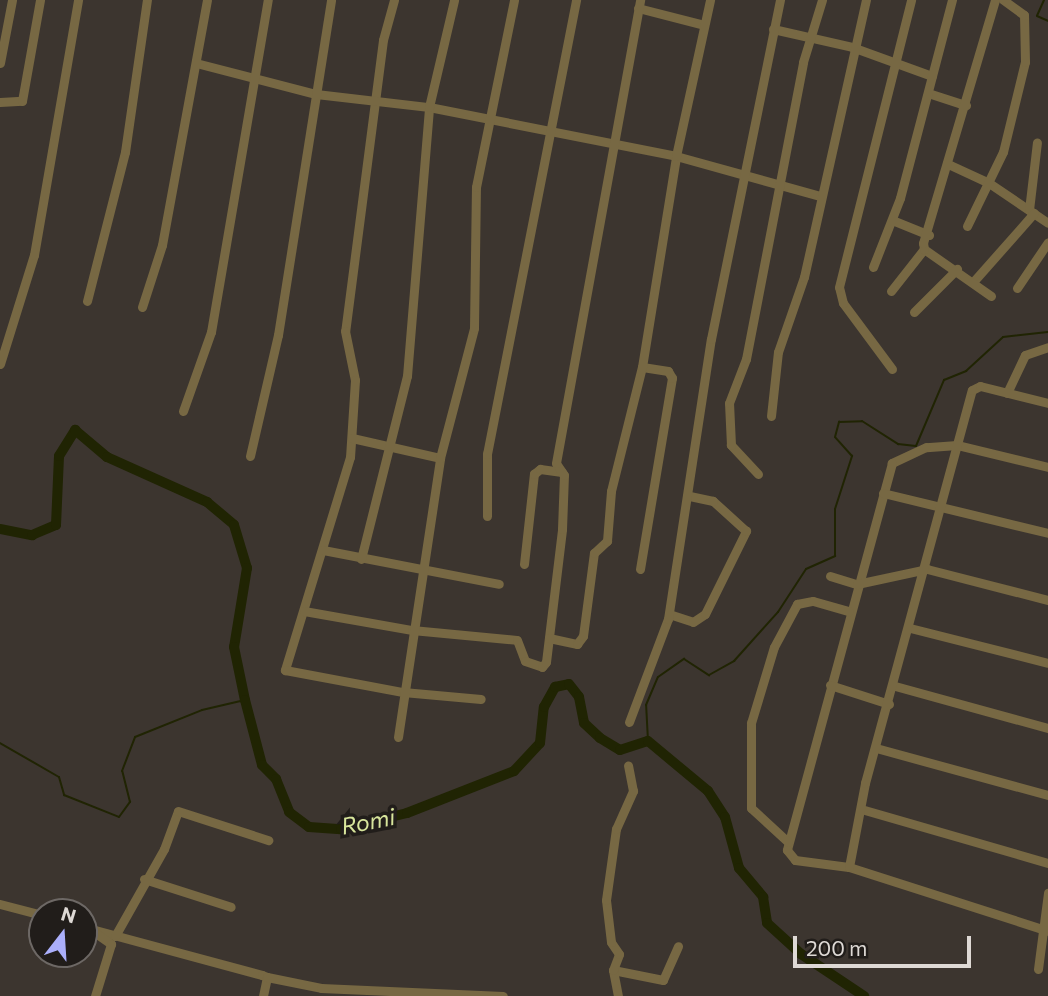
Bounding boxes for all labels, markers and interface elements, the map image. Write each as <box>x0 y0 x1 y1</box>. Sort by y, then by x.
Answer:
water label: Romi <box>339 802 397 840</box>
north arrow <box>28 898 98 968</box>
text: N <box>59 901 79 927</box>
scale bar <box>796 922 974 966</box>
text: 200 m <box>806 935 867 960</box>

